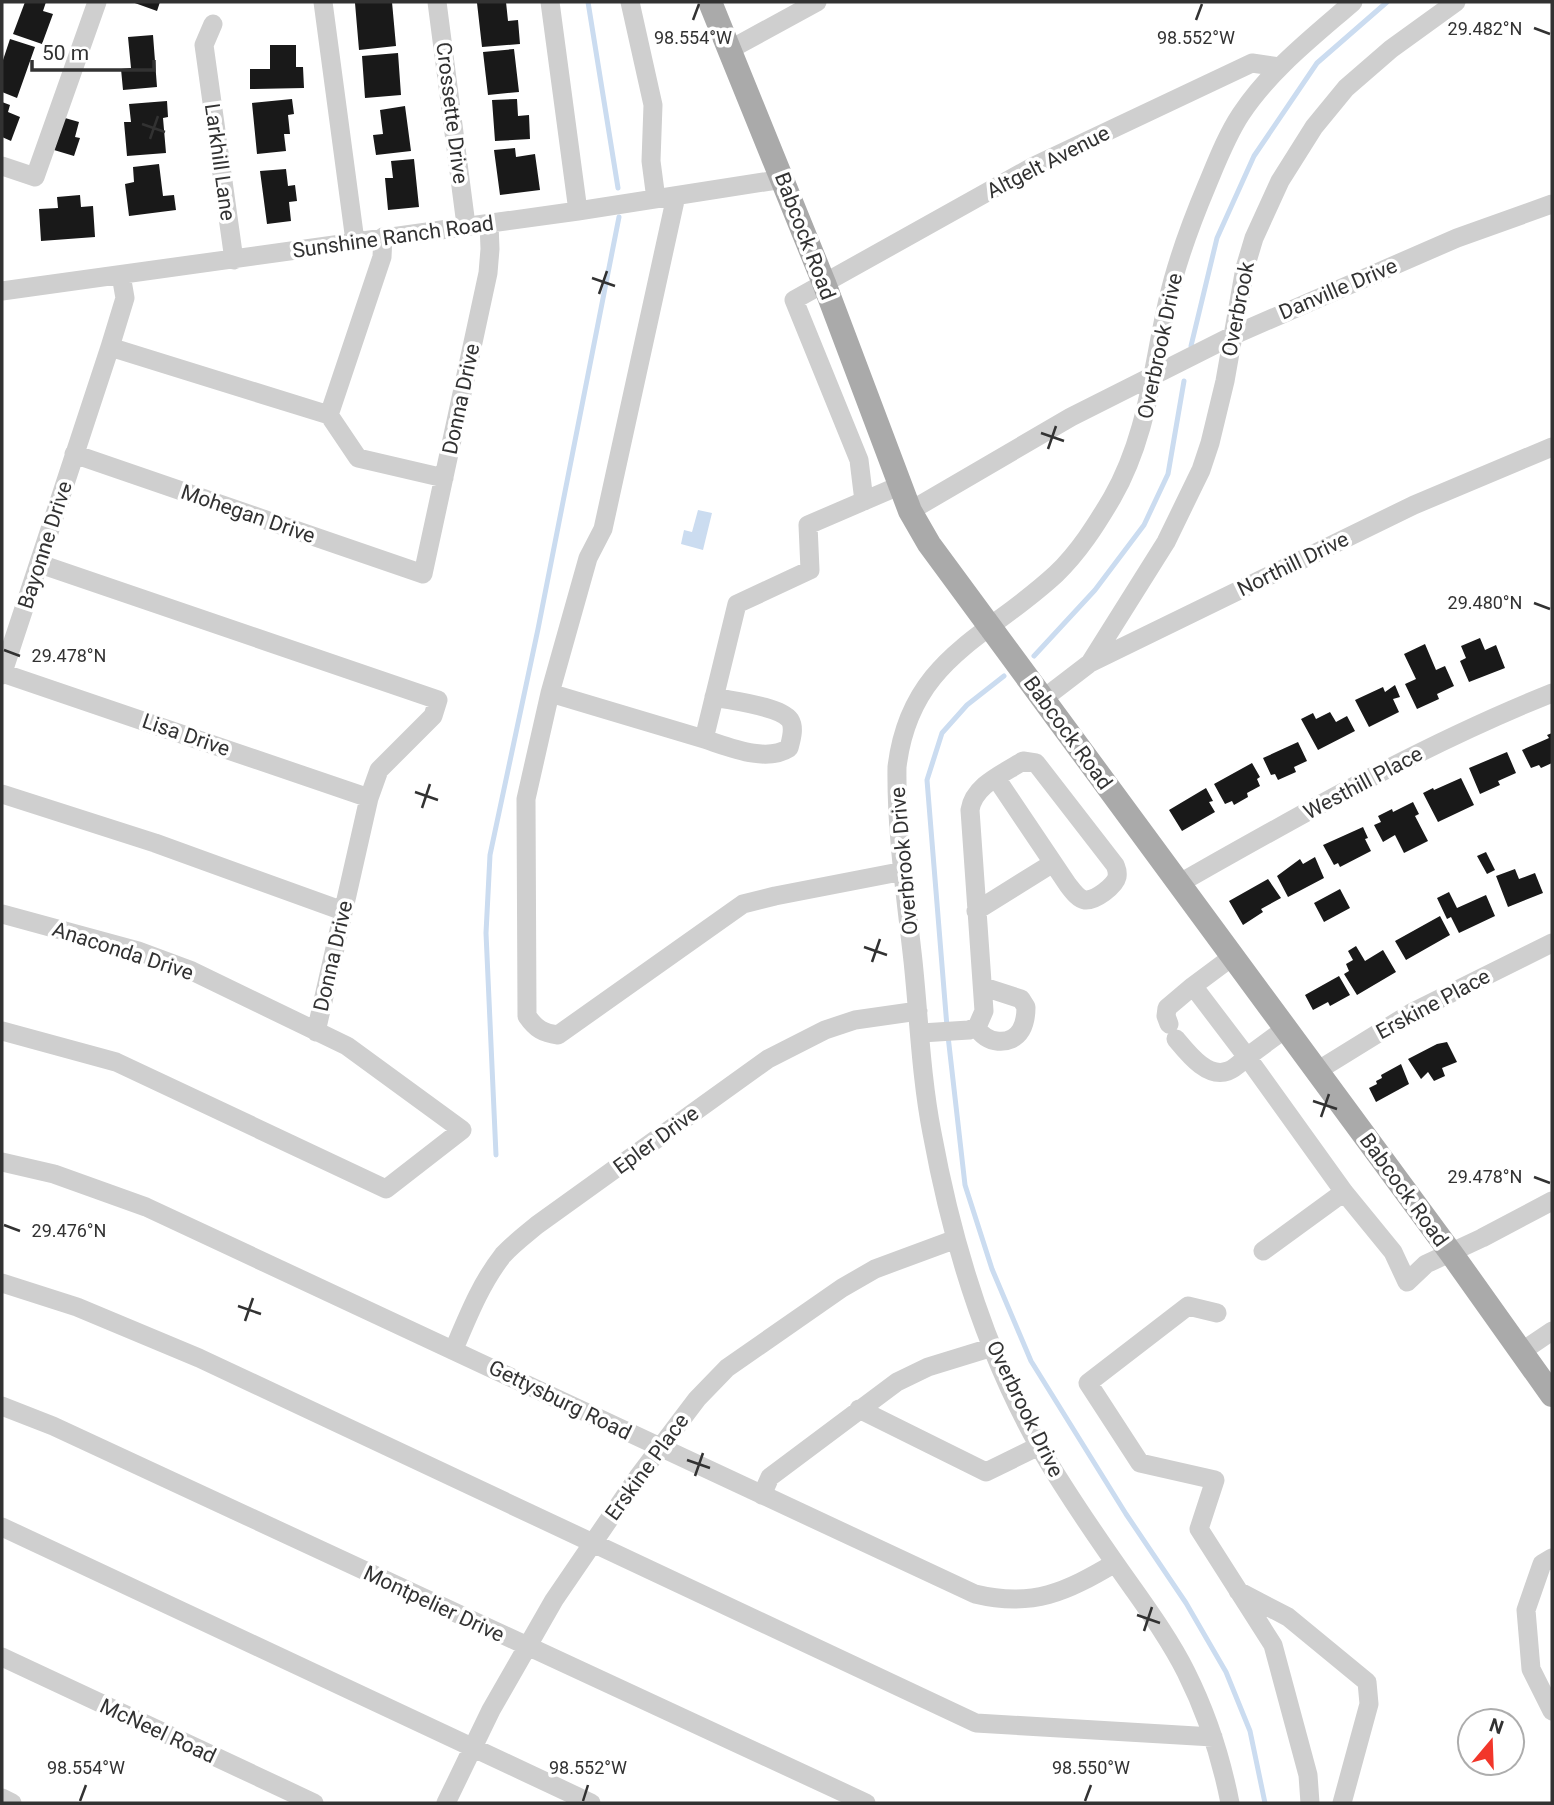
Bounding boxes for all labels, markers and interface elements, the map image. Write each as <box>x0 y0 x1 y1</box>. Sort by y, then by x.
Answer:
text: 29.482°N <box>1448 18 1522 39</box>
text: 98.554°W <box>654 27 732 48</box>
text: 98.552°W <box>1157 27 1235 48</box>
scale bar <box>32 28 154 72</box>
text: 50 m <box>42 41 89 65</box>
street label: Crossette Drive <box>431 41 473 185</box>
street label: Larkhill Lane <box>200 102 240 222</box>
street label: Altgelt Avenue <box>983 121 1113 203</box>
street label: Babcock Road <box>770 169 840 303</box>
street label: Sunshine Ranch Road <box>291 211 495 263</box>
street label: Danville Drive <box>1275 253 1401 325</box>
street label: Overbrook <box>1217 259 1259 358</box>
street label: Overbrook Drive <box>1133 271 1187 421</box>
street label: Donna Drive <box>438 341 484 457</box>
street label: Bayonne Drive <box>13 478 77 612</box>
street label: Mohegan Drive <box>178 480 318 548</box>
street label: Northill Drive <box>1233 527 1353 601</box>
text: 29.480°N <box>1448 592 1522 613</box>
text: 29.478°N <box>32 645 106 666</box>
street label: Babcock Road <box>1019 672 1117 794</box>
street label: Lisa Drive <box>139 709 233 761</box>
street label: Westhill Place <box>1299 742 1427 824</box>
street label: Overbrook Drive <box>886 786 922 936</box>
street label: Donna Drive <box>309 898 357 1014</box>
street label: Anaconda Drive <box>49 917 197 985</box>
street label: Erskine Place <box>1372 964 1494 1044</box>
street label: Epler Drive <box>609 1101 703 1179</box>
street label: Babcock Road <box>1355 1129 1453 1251</box>
text: 29.478°N <box>1448 1166 1522 1187</box>
text: 29.476°N <box>32 1220 106 1241</box>
street label: Overbrook Drive <box>982 1337 1068 1481</box>
street label: Gettysburg Road <box>485 1355 635 1445</box>
street label: Erskine Place <box>600 1409 694 1525</box>
street label: Montpelier Drive <box>360 1561 508 1647</box>
street label: McNeel Road <box>96 1694 220 1768</box>
north arrow <box>1456 1707 1526 1777</box>
text: N <box>1486 1713 1506 1739</box>
text: 98.554°W <box>47 1757 125 1778</box>
text: 98.552°W <box>549 1757 627 1778</box>
text: 98.550°W <box>1052 1757 1130 1778</box>

